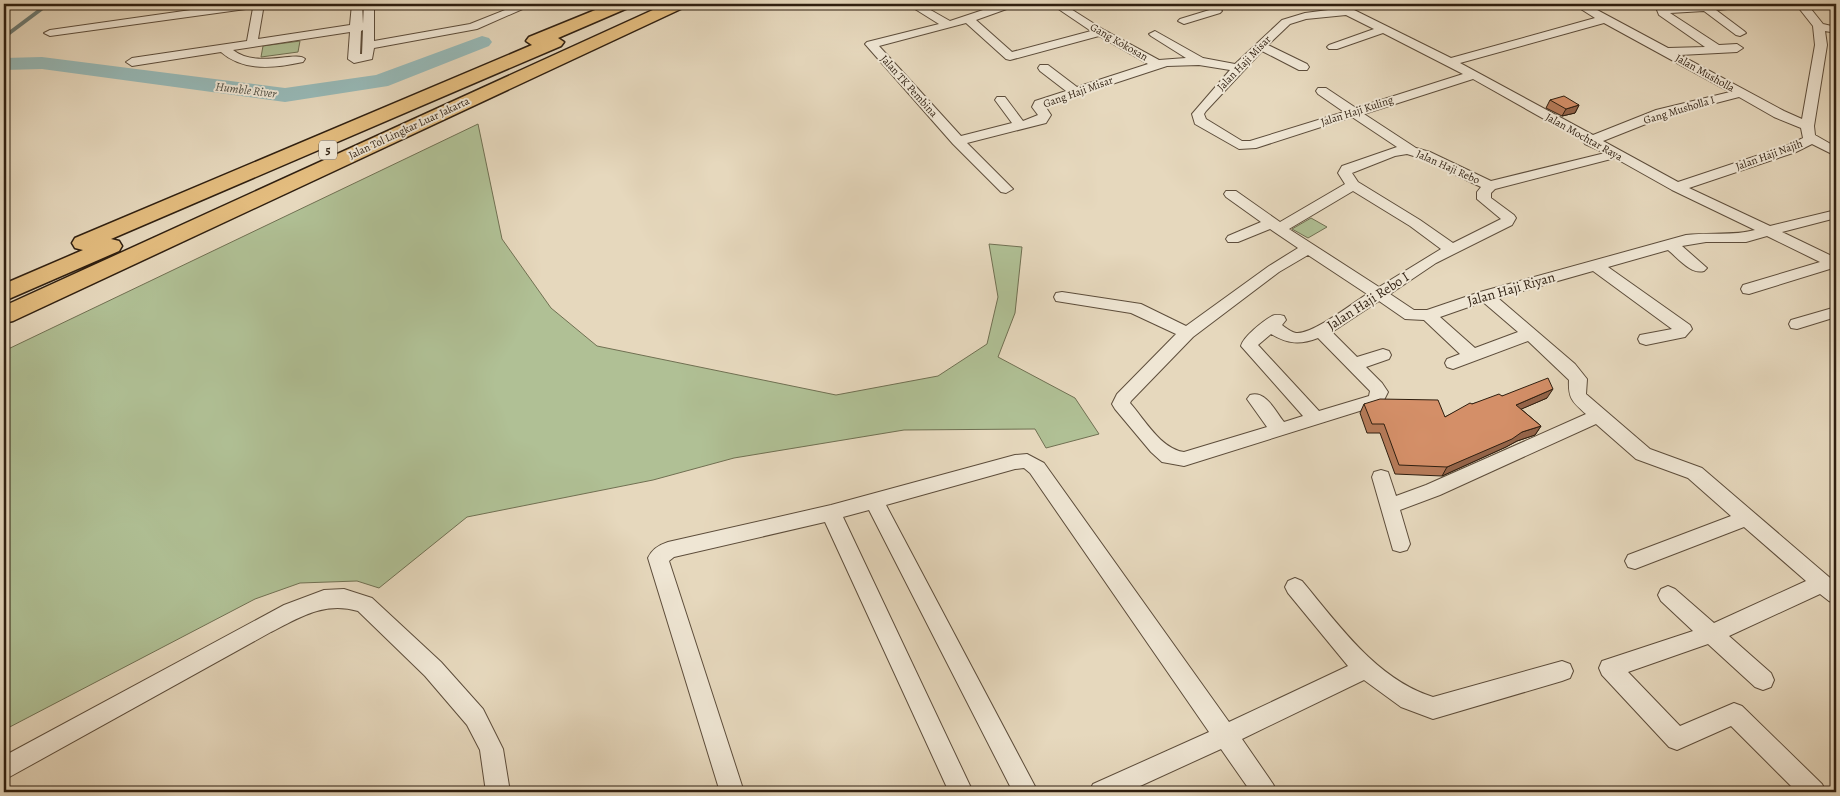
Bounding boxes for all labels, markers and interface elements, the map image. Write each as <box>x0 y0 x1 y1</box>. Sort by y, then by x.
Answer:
street label: Gang Kokosan <box>1087 19 1151 65</box>
street label: Jalan Haji Misar <box>1214 32 1274 94</box>
street label: Jalan Musholla <box>1673 51 1738 96</box>
street label: Jalan TK Pembina <box>877 52 942 121</box>
street label: Gang Haji Misar <box>1041 72 1115 112</box>
water label: Humble River <box>215 78 278 102</box>
street label: Jalan Haji Kuling <box>1319 92 1396 130</box>
street label: Gang Musholla I <box>1642 92 1716 128</box>
street label: Jalan Tol Lingkar Luar Jakarta <box>346 93 473 163</box>
street label: Jalan Mochtar Raya <box>1543 110 1626 165</box>
street label: Jalan Haji Najih <box>1733 136 1805 174</box>
road number: 5 <box>319 140 337 160</box>
street label: Jalan Haji Rebo <box>1414 146 1483 188</box>
street label: Jalan Haji Rebo I <box>1323 267 1413 335</box>
street label: Jalan Haji Riyan <box>1465 267 1558 311</box>

